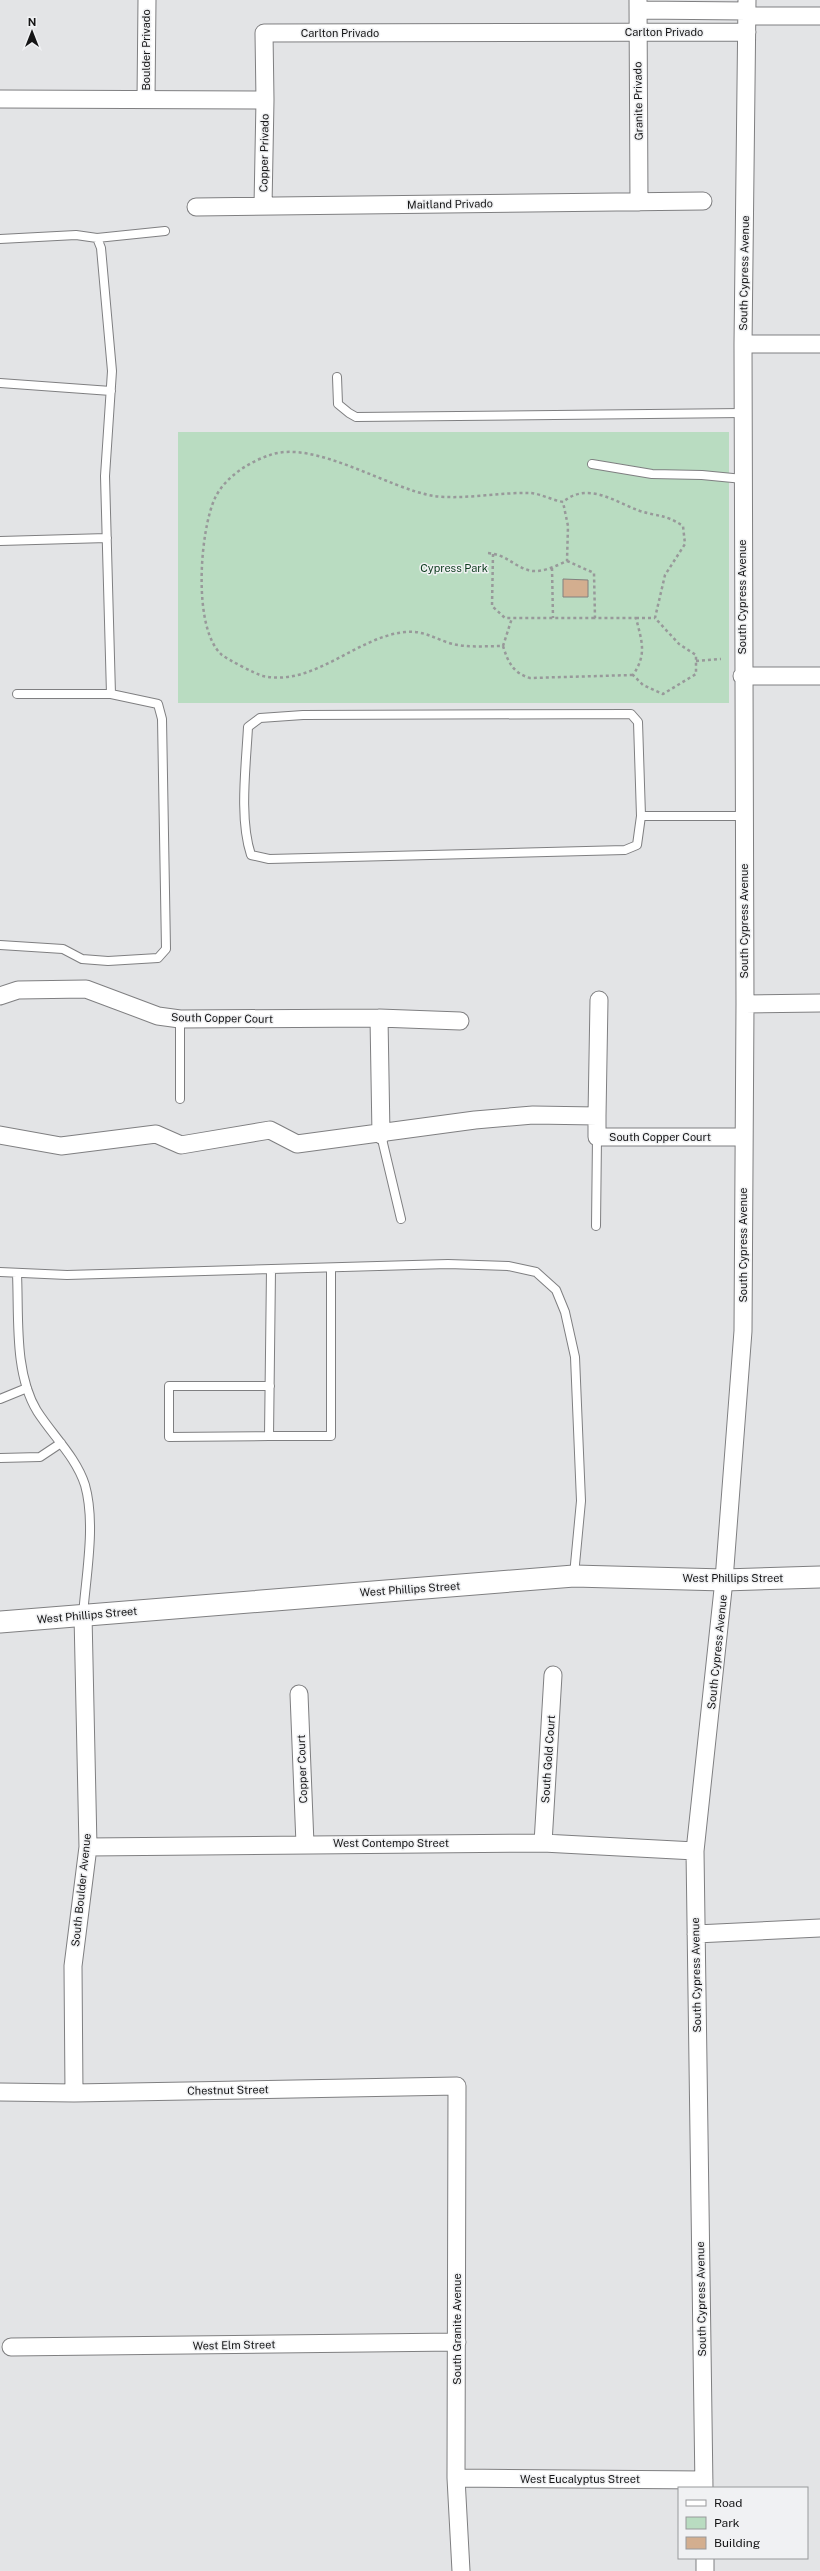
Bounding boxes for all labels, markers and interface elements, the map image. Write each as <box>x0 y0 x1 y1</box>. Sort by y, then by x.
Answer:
street label: Boulder Privado <box>140 9 152 91</box>
north arrow <box>12 12 52 52</box>
text: N <box>28 16 36 28</box>
street label: Carlton Privado <box>625 26 703 38</box>
street label: Carlton Privado <box>301 27 379 39</box>
street label: Granite Privado <box>631 62 645 140</box>
street label: Copper Privado <box>257 114 271 192</box>
street label: Maitland Privado <box>407 197 493 211</box>
street label: South Cypress Avenue <box>737 215 751 331</box>
street label: South Cypress Avenue <box>736 539 748 655</box>
park label: Cypress Park <box>420 562 488 574</box>
street label: South Cypress Avenue <box>738 863 750 979</box>
street label: South Copper Court <box>171 1011 273 1025</box>
street label: South Copper Court <box>609 1131 711 1143</box>
street label: South Cypress Avenue <box>737 1187 749 1303</box>
street label: West Phillips Street <box>683 1572 783 1584</box>
street label: West Phillips Street <box>359 1579 461 1599</box>
street label: South Cypress Avenue <box>705 1594 729 1710</box>
street label: West Phillips Street <box>36 1605 138 1625</box>
street label: South Gold Court <box>539 1714 557 1804</box>
street label: Copper Court <box>295 1734 309 1804</box>
street label: South Boulder Avenue <box>69 1833 93 1947</box>
street label: West Contempo Street <box>333 1837 449 1849</box>
street label: South Cypress Avenue <box>689 1917 703 2033</box>
street label: Chestnut Street <box>187 2083 269 2097</box>
street label: South Cypress Avenue <box>694 2241 708 2357</box>
street label: South Granite Avenue <box>451 2273 463 2385</box>
street label: West Elm Street <box>192 2338 276 2352</box>
street label: West Eucalyptus Street <box>520 2473 640 2485</box>
legend <box>678 2487 808 2559</box>
text: Road <box>714 2496 742 2510</box>
text: Park <box>714 2516 740 2530</box>
text: Building <box>714 2536 760 2550</box>

